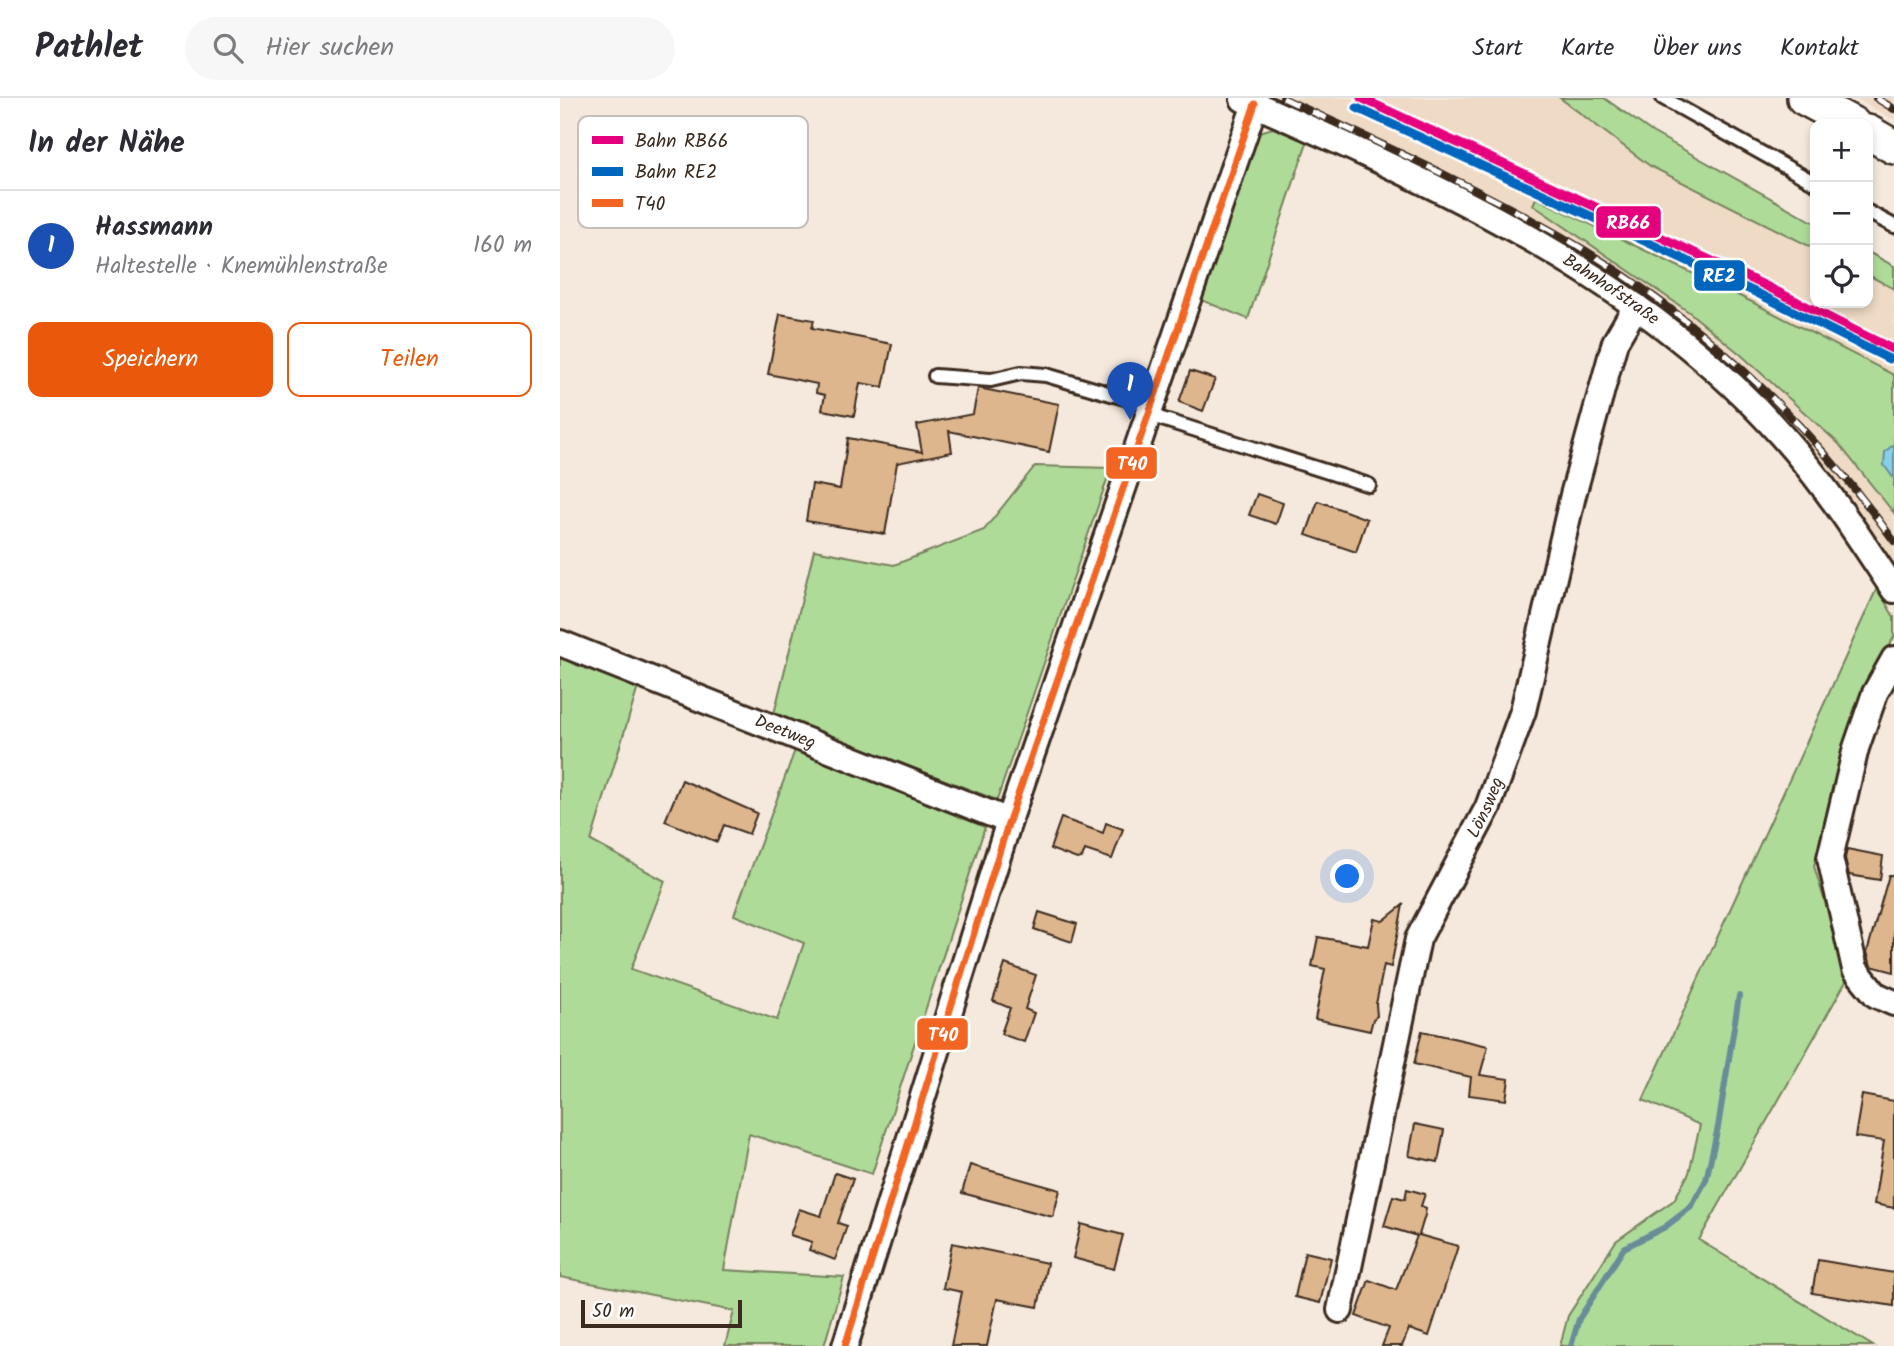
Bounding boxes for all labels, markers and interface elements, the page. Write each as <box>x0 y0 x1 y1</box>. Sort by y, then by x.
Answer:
search box <box>185 17 675 80</box>
text: Pathlet <box>35 22 143 75</box>
text: Hier suchen <box>265 27 394 69</box>
icon: search <box>209 29 247 67</box>
text: Start <box>1472 29 1523 68</box>
text: Karte <box>1561 29 1614 68</box>
text: Über uns <box>1652 29 1742 68</box>
text: Kontakt <box>1780 29 1859 68</box>
legend <box>578 116 808 228</box>
map controls <box>1810 119 1873 308</box>
button: + <box>1810 119 1873 182</box>
text: In der Nähe <box>28 120 185 168</box>
text: Bahn RB66 <box>635 127 728 157</box>
text: Bahn RE2 <box>635 158 717 188</box>
button: − <box>1810 182 1873 245</box>
text: T40 <box>635 190 665 220</box>
line badge: RB66 <box>1595 205 1662 239</box>
text: Hassmann <box>95 207 213 249</box>
text: RB66 <box>1606 209 1650 239</box>
text: 1 <box>48 228 54 264</box>
text: 160 m <box>473 228 532 264</box>
button: locate <box>1810 245 1873 308</box>
street label: Bahnhofstraße <box>1557 246 1665 333</box>
text: Haltestelle · Knemühlenstraße <box>95 249 388 285</box>
line badge: RE2 <box>1693 259 1746 292</box>
text: RE2 <box>1703 262 1735 292</box>
button: Speichern <box>28 322 273 397</box>
button: Teilen <box>287 322 532 397</box>
pin: 1 <box>1107 362 1153 420</box>
line badge: T40 <box>1105 446 1158 480</box>
text: T40 <box>1117 450 1147 480</box>
street label: Deetweg <box>750 707 820 757</box>
street label: Lönsweg <box>1459 773 1512 843</box>
your location <box>1330 859 1364 893</box>
line badge: T40 <box>916 1017 969 1051</box>
text: T40 <box>928 1021 958 1051</box>
scale bar <box>581 1297 742 1329</box>
text: 50 m <box>592 1297 634 1327</box>

